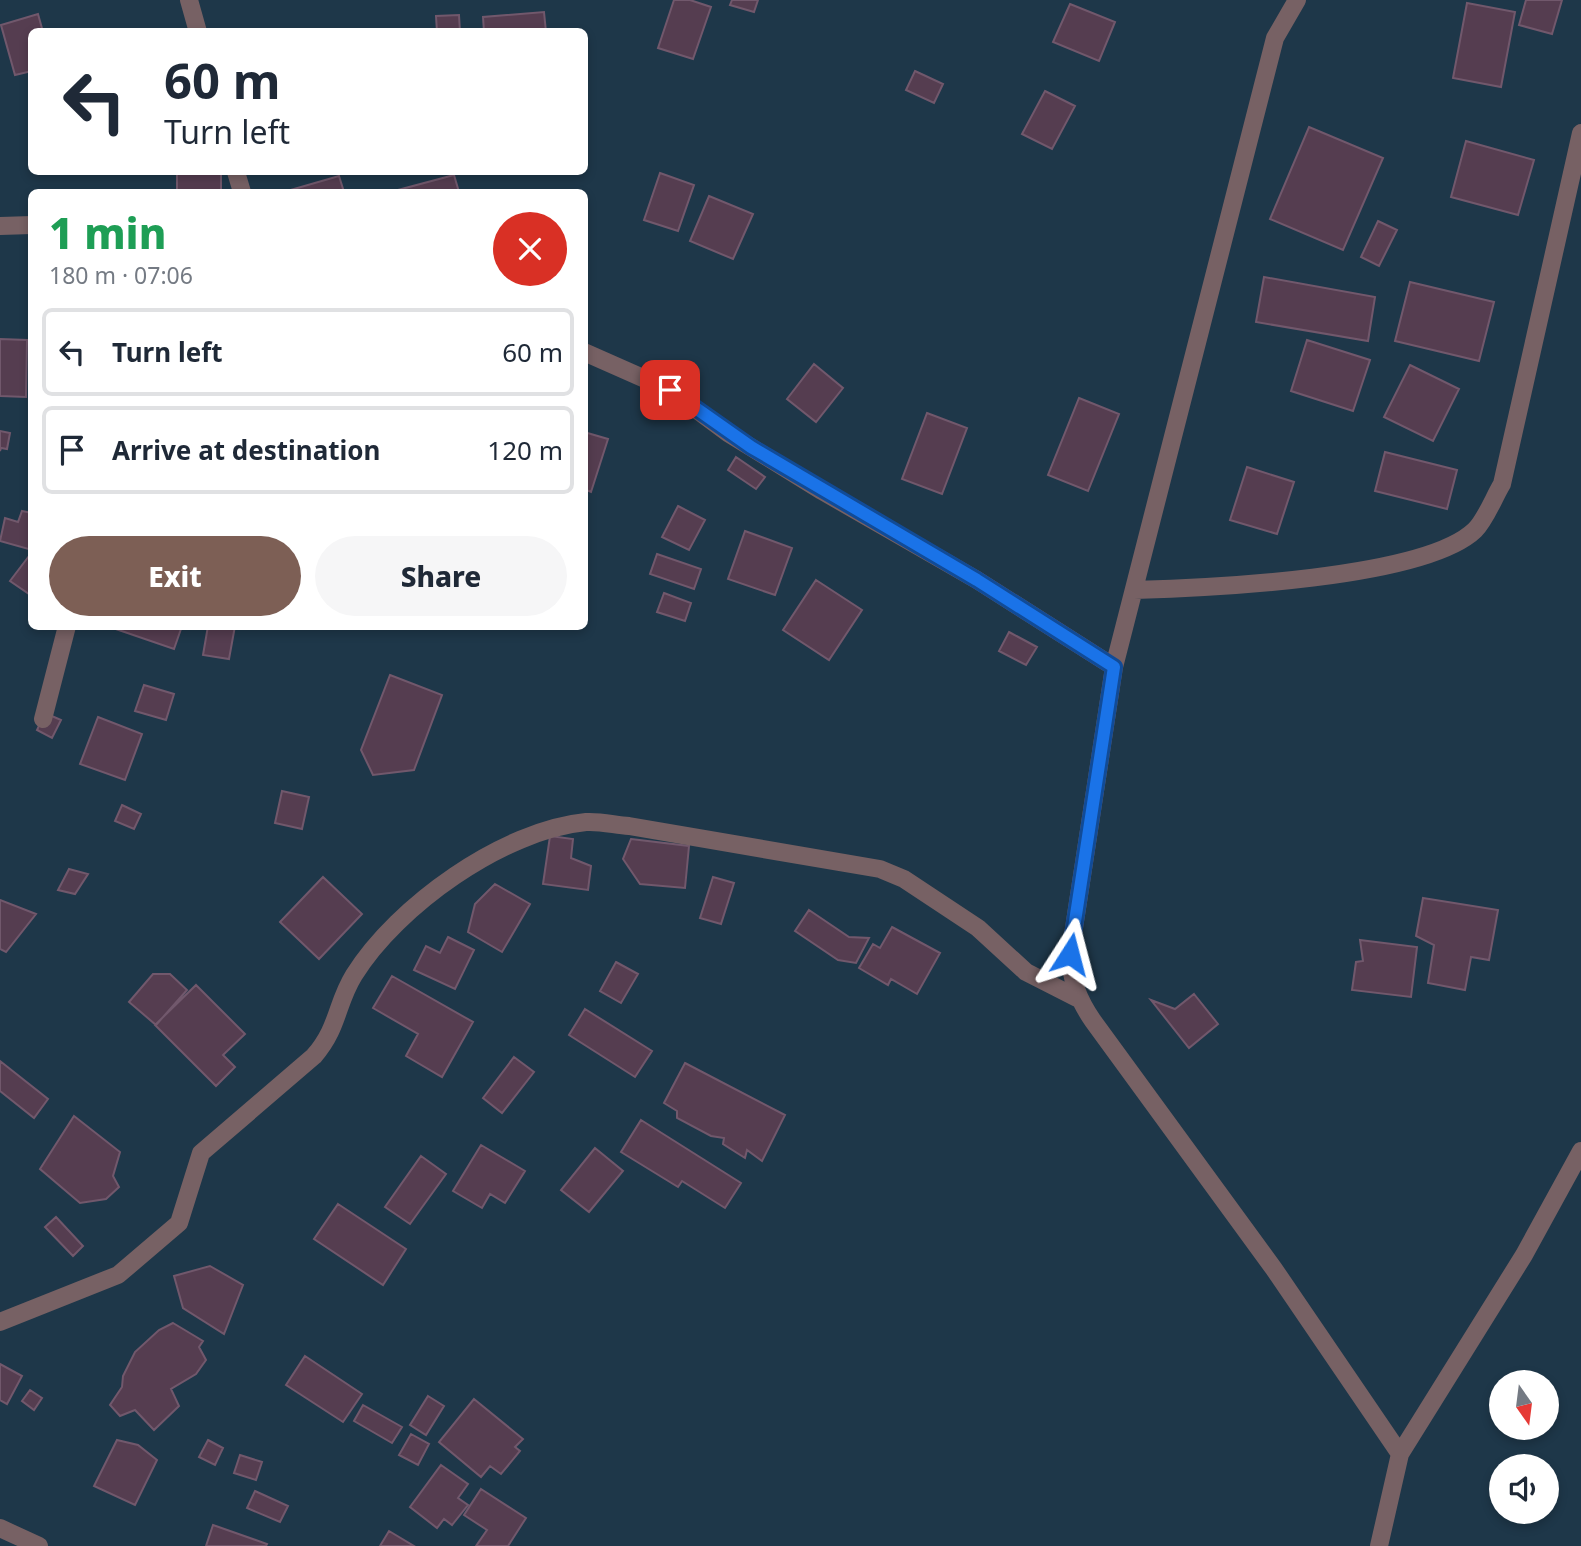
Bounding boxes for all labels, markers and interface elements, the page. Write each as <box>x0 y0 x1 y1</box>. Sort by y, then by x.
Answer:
text: 60 m <box>164 47 281 113</box>
icon: left <box>49 56 140 147</box>
text: Turn left <box>164 110 290 153</box>
text: 1 min <box>49 204 166 261</box>
button: close <box>493 212 567 286</box>
text: 180 m · 07:06 <box>49 259 193 291</box>
icon: left <box>53 333 91 371</box>
text: Turn left <box>112 334 223 370</box>
text: 60 m <box>502 334 563 370</box>
pin <box>640 360 700 420</box>
icon: arrive <box>651 371 689 409</box>
icon: arrive <box>53 431 91 469</box>
text: Arrive at destination <box>112 432 381 468</box>
text: 120 m <box>487 432 563 468</box>
button: Exit <box>49 536 301 616</box>
button: Share <box>315 536 567 616</box>
position arrow <box>1033 917 1107 991</box>
north arrow <box>1489 1370 1559 1440</box>
map controls <box>1489 1370 1559 1524</box>
button: sound <box>1489 1454 1559 1524</box>

